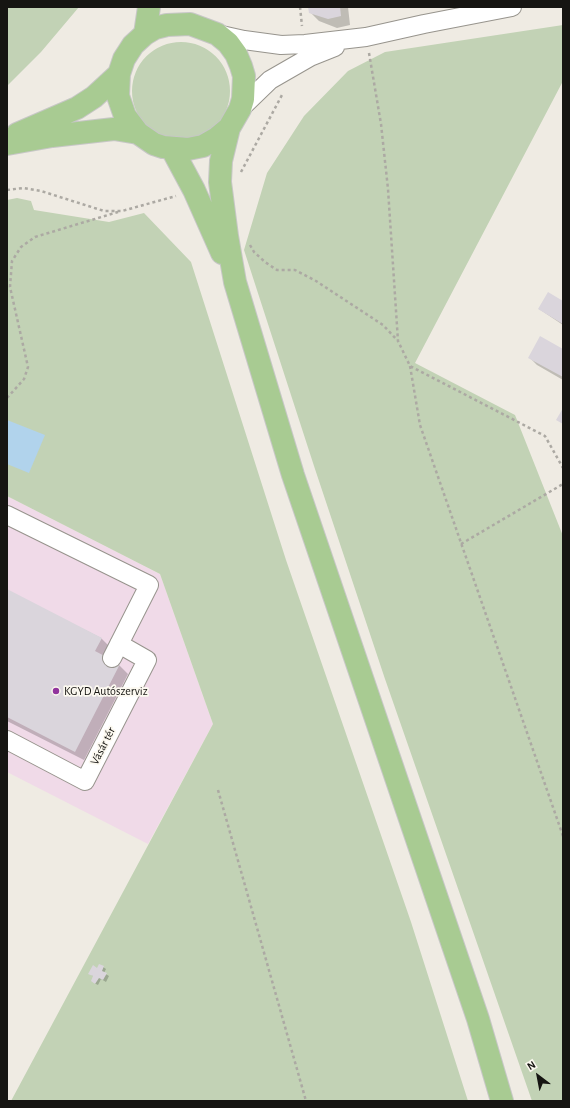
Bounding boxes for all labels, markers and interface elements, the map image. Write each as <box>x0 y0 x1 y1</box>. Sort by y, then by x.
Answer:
place label: KGYD Autószerviz <box>64 684 148 698</box>
marker: KGYD Autószerviz <box>51 686 61 696</box>
street label: Vásár tér <box>87 725 119 767</box>
north arrow <box>518 1056 558 1096</box>
text: N <box>525 1059 538 1072</box>

